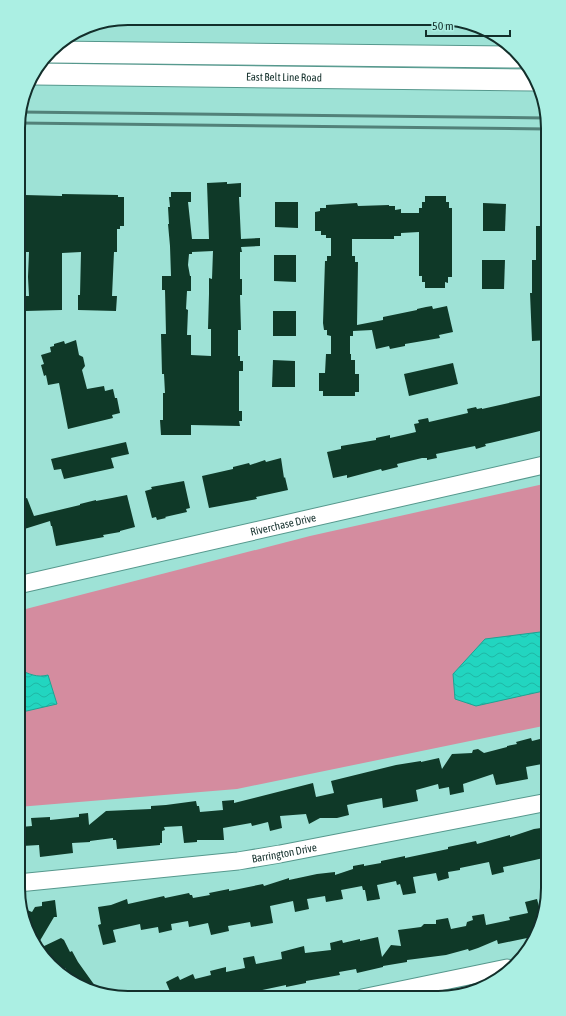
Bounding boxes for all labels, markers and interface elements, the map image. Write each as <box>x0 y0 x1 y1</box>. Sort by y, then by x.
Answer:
scale bar <box>426 12 510 38</box>
text: 50 m <box>432 19 454 33</box>
street label: East Belt Line Road <box>246 71 322 83</box>
street label: Riverchase Drive <box>249 511 317 538</box>
street label: Barrington Drive <box>251 841 318 865</box>

